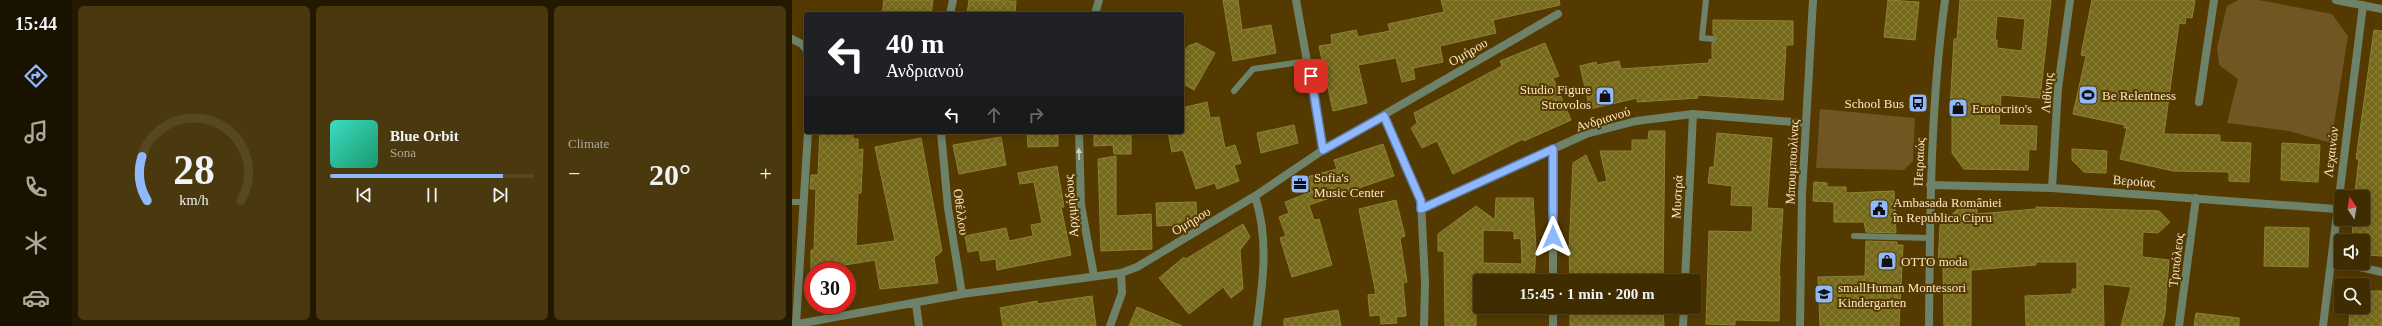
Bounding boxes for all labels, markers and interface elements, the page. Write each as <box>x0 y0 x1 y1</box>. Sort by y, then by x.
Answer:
text: 15:44 <box>15 14 57 34</box>
icon: left <box>820 28 872 80</box>
text: 40 m <box>886 28 944 59</box>
street label: Ομήρου <box>1446 35 1490 69</box>
pin <box>1294 59 1328 93</box>
text: Ανδριανού <box>886 61 964 81</box>
icon: directions <box>22 62 50 90</box>
icon: arrive <box>1300 65 1322 87</box>
street label: Λιθίνης <box>2038 71 2056 114</box>
place label: Studio Figure Strovolos <box>1520 82 1591 112</box>
sports icon: Be Relentness <box>2077 84 2099 106</box>
shop icon: Studio Figure Strovolos <box>1594 85 1616 107</box>
place label: Be Relentness <box>2102 88 2176 103</box>
bus stop icon: School Bus <box>1907 92 1929 114</box>
place label: School Bus <box>1844 96 1904 111</box>
shop icon: Erotocrito's <box>1947 97 1969 119</box>
place label: Erotocrito's <box>1972 101 2032 116</box>
icon: left <box>941 104 963 126</box>
icon: ahead <box>983 104 1005 126</box>
icon: right <box>1025 104 1047 126</box>
street label: Ανδριανού <box>1574 104 1632 134</box>
icon: music <box>22 118 50 146</box>
street label: Μπουμπουλίνας <box>1782 118 1802 205</box>
street label: Λεχαινών <box>2320 126 2342 178</box>
text: Blue Orbit <box>390 128 459 144</box>
text: Climate <box>568 136 609 151</box>
street label: Πειραιώς <box>1910 136 1928 187</box>
text: Sona <box>390 145 416 160</box>
text: 28 <box>173 147 215 193</box>
one-way arrow <box>1076 147 1082 160</box>
text: 20° <box>649 158 691 191</box>
text: − <box>568 161 580 186</box>
text: + <box>760 161 772 186</box>
place label: Sofia's Music Center <box>1314 170 1385 200</box>
street label: Βεροίας <box>2112 172 2157 190</box>
icon: phone <box>22 173 50 201</box>
street label: Αρχιμήδους <box>1061 173 1081 238</box>
office icon: Sofia's Music Center <box>1289 173 1311 195</box>
street label: Μυστρά <box>1668 175 1686 219</box>
icon: previous <box>353 184 375 206</box>
icon: pause <box>421 184 443 206</box>
icon: next <box>489 184 511 206</box>
street label: Οθέλλου <box>950 188 972 236</box>
north arrow <box>2334 190 2370 226</box>
map controls <box>2334 190 2370 314</box>
text: km/h <box>179 192 209 208</box>
place label: Ambasada României în Republica Cipru <box>1892 195 2002 225</box>
public building icon: Ambasada României în Republica Cipru <box>1868 198 1890 220</box>
street label: Ομήρου <box>1169 204 1213 238</box>
position arrow <box>1532 216 1574 258</box>
icon: climate <box>22 229 50 257</box>
street label: Τριπόλεος <box>2165 231 2187 288</box>
button: sound <box>2334 234 2370 270</box>
shop icon: OTTO moda <box>1876 250 1898 272</box>
place label: OTTO moda <box>1901 254 1968 269</box>
speed limit sign: 30 <box>804 262 856 314</box>
button: search <box>2334 278 2370 314</box>
place label: smallHuman Montessori Kindergarten <box>1838 280 1967 310</box>
school or university icon: smallHuman Montessori Kindergarten <box>1813 283 1835 305</box>
icon: car <box>22 284 50 312</box>
text: 15:45 · 1 min · 200 m <box>1520 286 1655 302</box>

